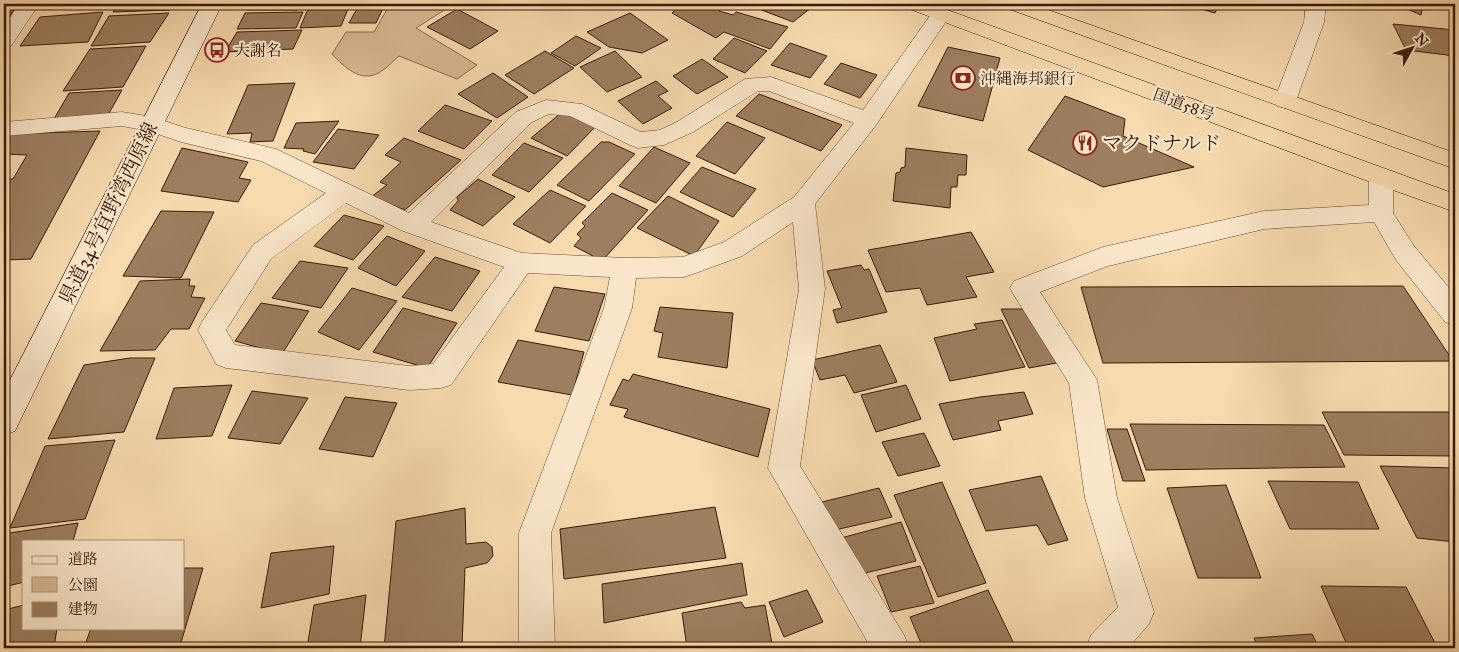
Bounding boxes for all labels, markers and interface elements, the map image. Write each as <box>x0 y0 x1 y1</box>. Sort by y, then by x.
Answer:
north arrow <box>1386 22 1436 72</box>
text: N <box>1411 30 1432 50</box>
bus stop icon: 大謝名 <box>204 37 230 63</box>
place label: 大謝名 <box>234 41 282 60</box>
bank icon: 沖縄海邦銀行 <box>950 65 976 91</box>
place label: 沖縄海邦銀行 <box>980 69 1076 88</box>
street label: 国道58号 <box>1151 85 1217 124</box>
street label: 県道34号宜野湾西原線 <box>54 118 162 308</box>
restaurant icon: マクドナルド <box>1072 130 1098 156</box>
place label: マクドナルド <box>1102 131 1221 155</box>
legend <box>22 540 185 630</box>
text: 道路 <box>68 550 98 568</box>
text: 公園 <box>68 576 98 594</box>
text: 建物 <box>68 600 98 618</box>

